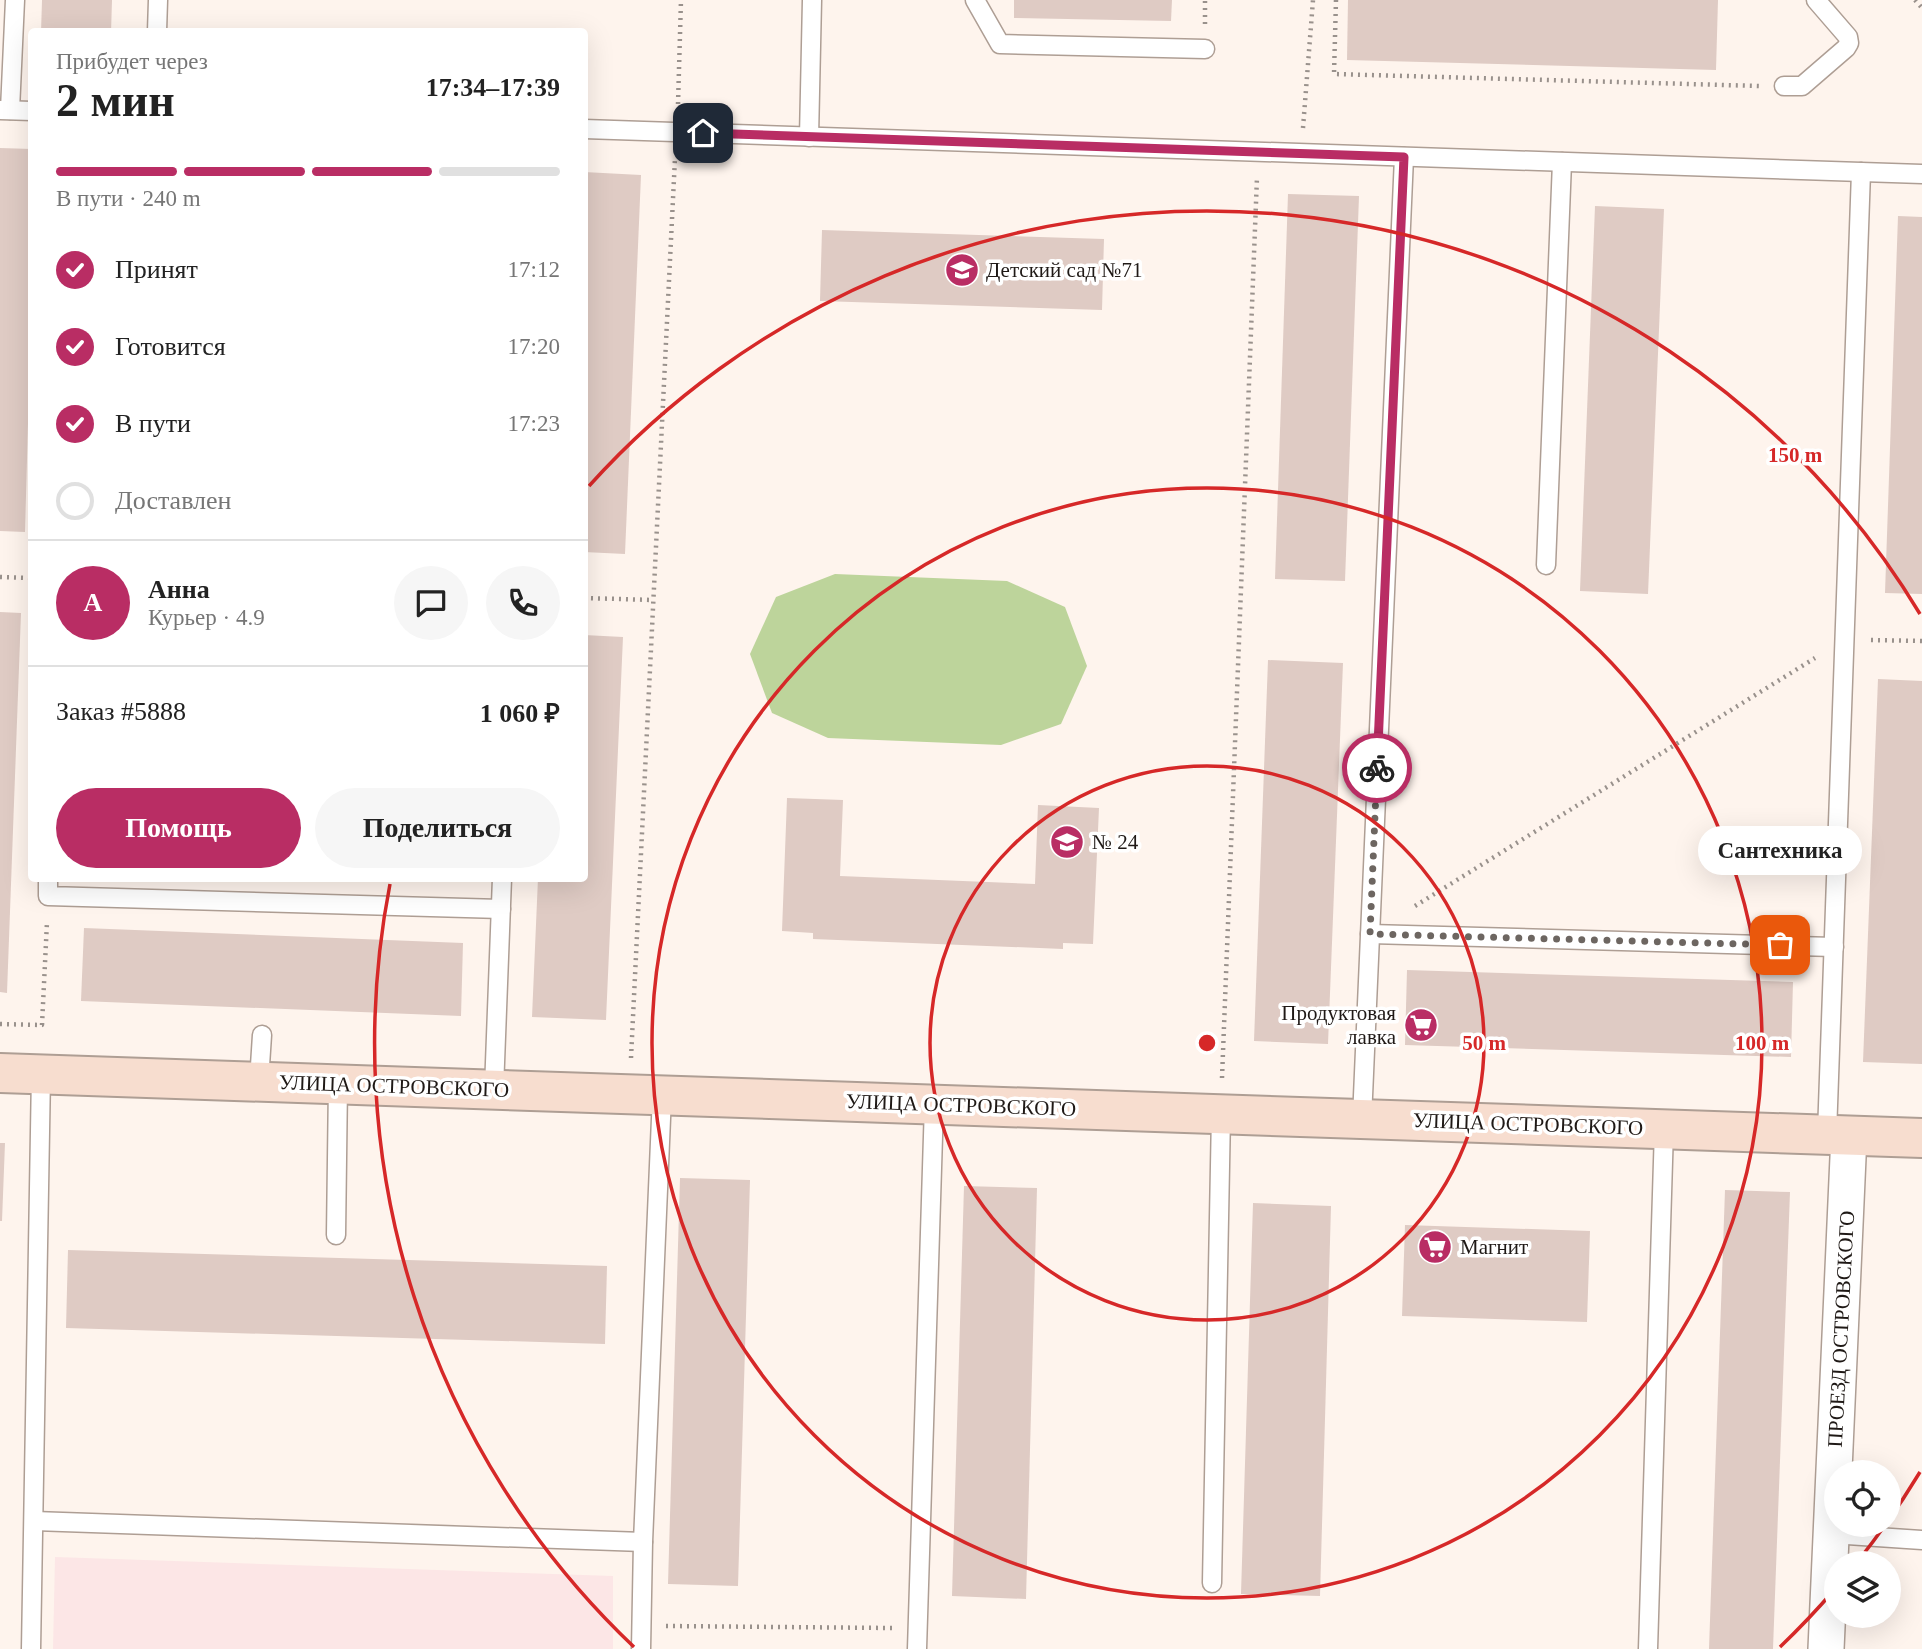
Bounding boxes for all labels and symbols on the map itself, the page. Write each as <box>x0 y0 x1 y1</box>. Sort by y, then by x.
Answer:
pin <box>673 103 733 163</box>
school or university icon: Детский сад №71 <box>943 251 981 289</box>
place label: Детский сад №71 <box>986 258 1142 282</box>
text: 150 m <box>1768 443 1823 467</box>
courier <box>1342 733 1412 803</box>
school or university icon: № 24 <box>1048 823 1086 861</box>
callout: Сантехника <box>1698 826 1862 875</box>
place label: № 24 <box>1092 830 1139 854</box>
pin <box>1750 915 1810 975</box>
place label: Продуктовая лавка <box>1281 1001 1397 1049</box>
supermarket icon: Продуктовая лавка <box>1402 1006 1440 1044</box>
centre of rings <box>1195 1031 1219 1055</box>
text: 50 m <box>1462 1031 1506 1055</box>
text: 100 m <box>1735 1031 1790 1055</box>
street label: УЛИЦА ОСТРОВСКОГО <box>279 1070 509 1102</box>
street label: УЛИЦА ОСТРОВСКОГО <box>846 1089 1076 1121</box>
street label: УЛИЦА ОСТРОВСКОГО <box>1413 1108 1643 1140</box>
street label: ПРОЕЗД ОСТРОВСКОГО <box>1823 1210 1859 1448</box>
supermarket icon: Магнит <box>1416 1228 1454 1266</box>
place label: Магнит <box>1460 1235 1528 1259</box>

